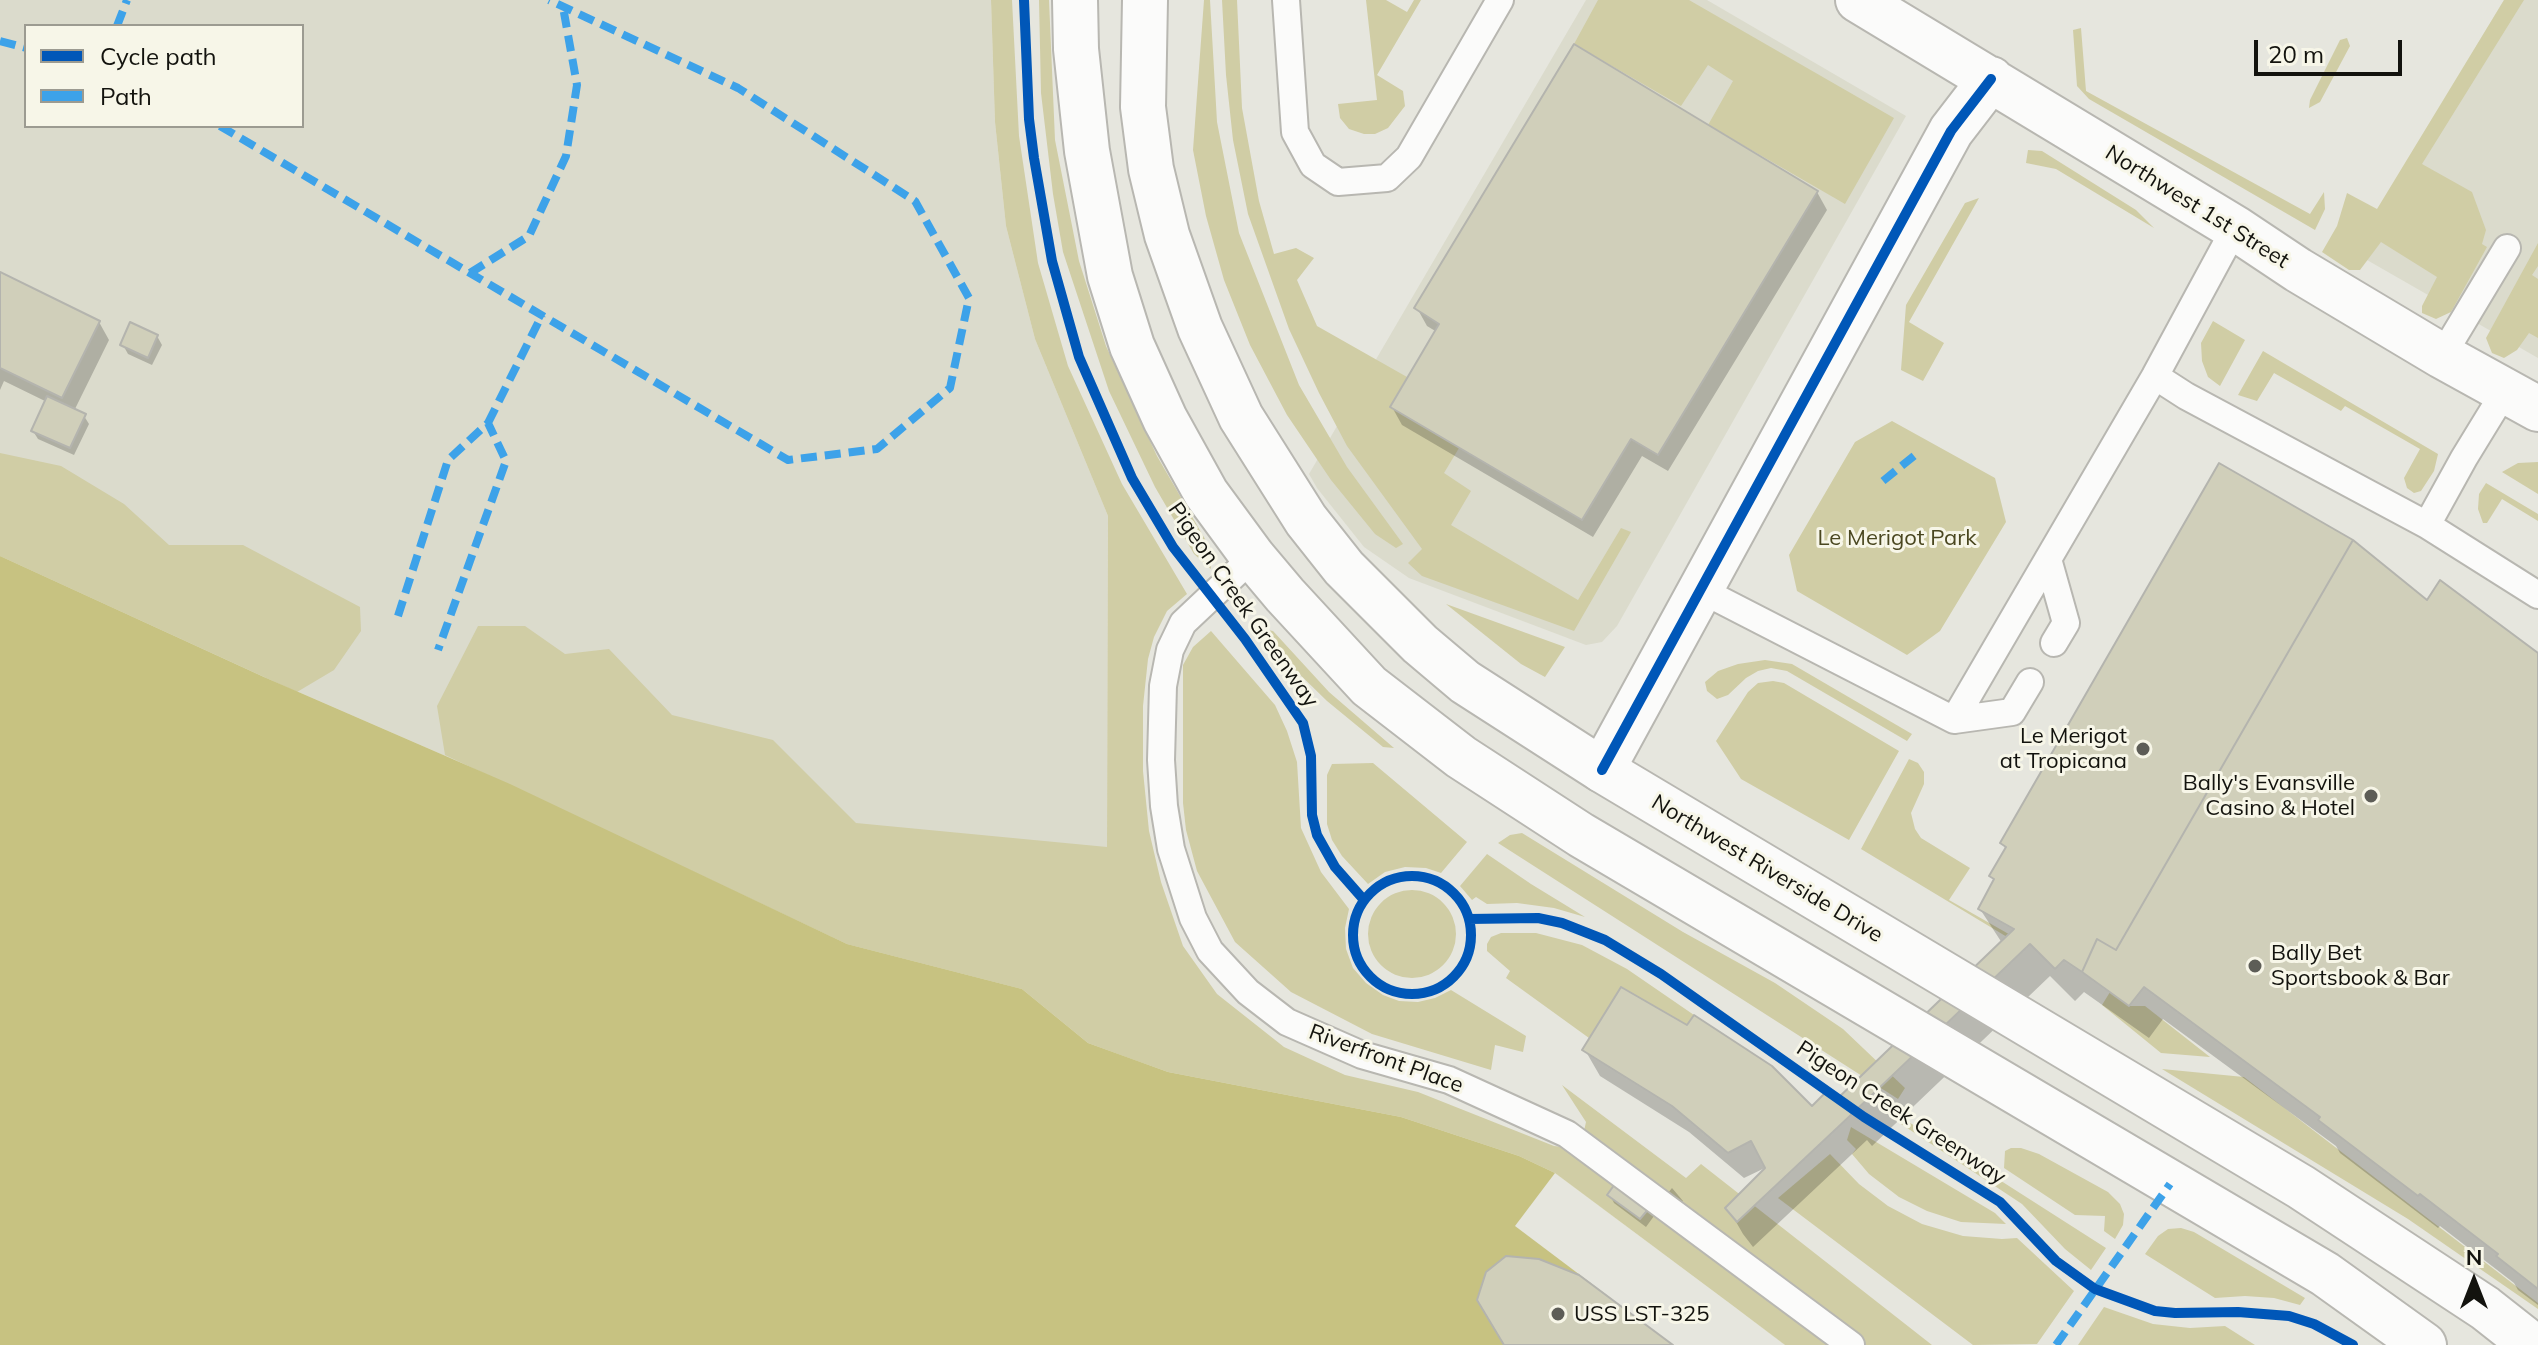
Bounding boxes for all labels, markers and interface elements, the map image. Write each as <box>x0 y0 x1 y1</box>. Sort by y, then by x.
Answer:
legend <box>24 24 304 128</box>
scale bar <box>2258 24 2406 74</box>
text: 20 m <box>2268 39 2324 69</box>
text: Cycle path <box>100 41 217 71</box>
text: Path <box>100 81 152 111</box>
street label: Northwest 1st Street <box>2100 140 2294 274</box>
street label: Pigeon Creek Greenway <box>1162 497 1324 713</box>
park label: Le Merigot Park <box>1817 525 1977 551</box>
place label: Le Merigot at Tropicana <box>2000 723 2127 774</box>
marker: Le Merigot at Tropicana <box>2134 740 2152 758</box>
place label: Bally's Evansville Casino & Hotel <box>2183 770 2355 822</box>
marker: Bally's Evansville Casino & Hotel <box>2362 787 2380 805</box>
street label: Northwest Riverside Drive <box>1647 789 1887 949</box>
place label: Bally Bet Sportsbook & Bar <box>2271 940 2450 992</box>
marker: Bally Bet Sportsbook & Bar <box>2246 957 2264 975</box>
street label: Riverfront Place <box>1305 1019 1467 1099</box>
street label: Pigeon Creek Greenway <box>1791 1035 2011 1191</box>
north arrow <box>2434 1241 2514 1321</box>
text: N <box>2466 1243 2482 1271</box>
place label: USS LST-325 <box>1574 1301 1709 1327</box>
marker: USS LST-325 <box>1549 1305 1567 1323</box>

